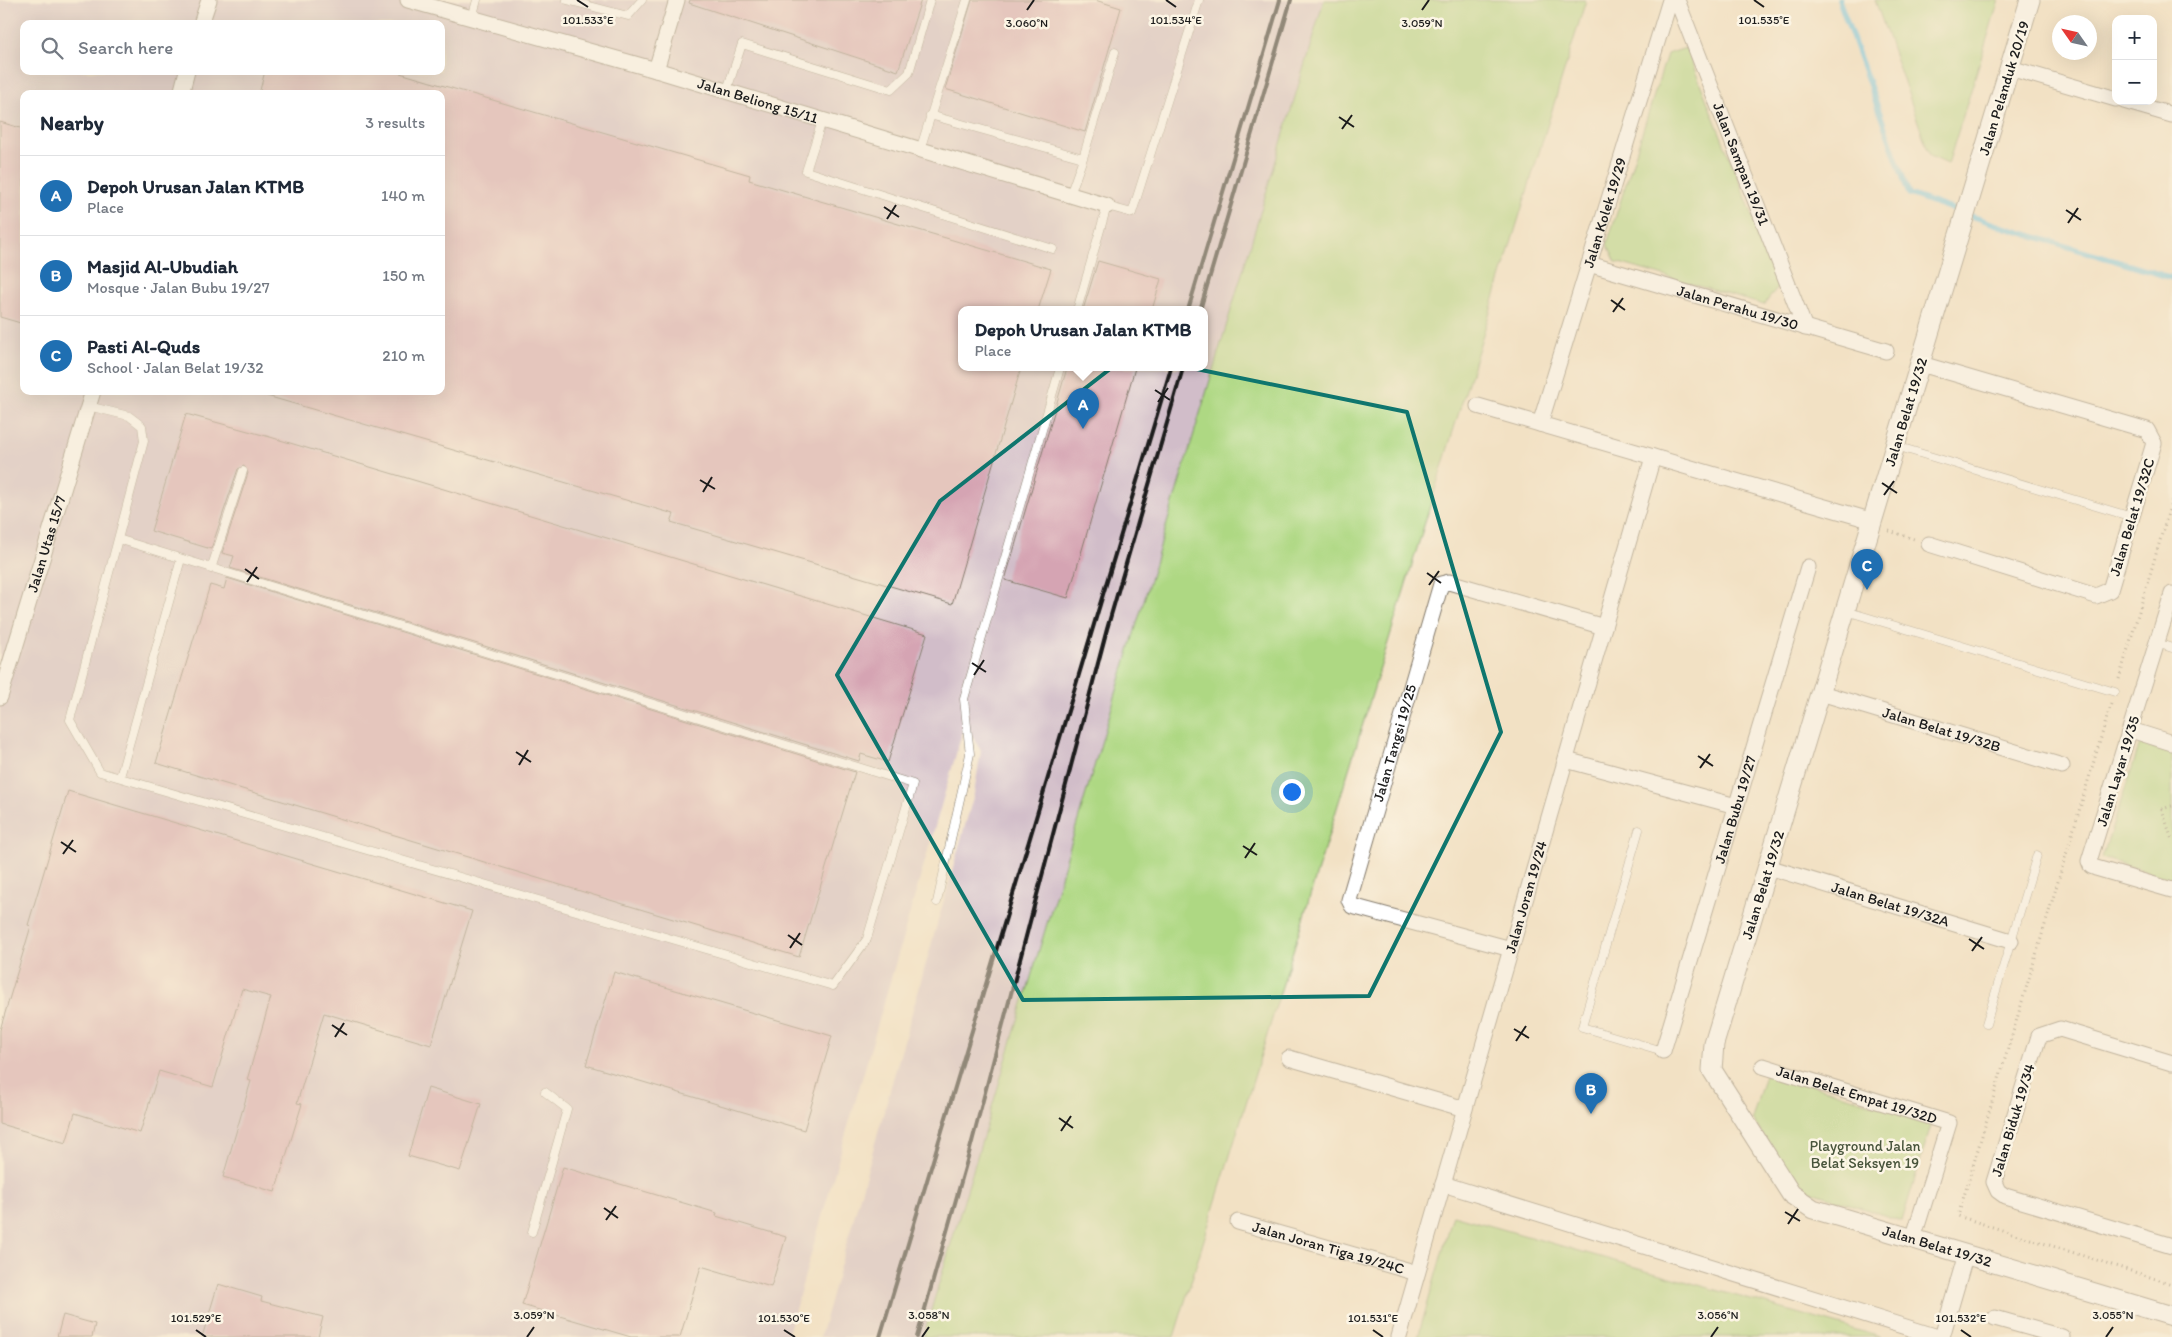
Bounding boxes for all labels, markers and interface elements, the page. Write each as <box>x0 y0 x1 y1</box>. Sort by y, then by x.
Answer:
text: 101.533°E <box>562 13 614 27</box>
text: 101.534°E <box>1150 13 1202 27</box>
text: 101.535°E <box>1739 13 1790 27</box>
north arrow <box>2052 15 2097 60</box>
map controls <box>2112 15 2157 105</box>
button: + <box>2112 15 2157 60</box>
text: 3.060°N <box>1006 16 1048 30</box>
text: 3.059°N <box>1401 16 1443 30</box>
street label: Jalan Pelanduk 20/19 <box>1975 18 2033 157</box>
search box <box>20 20 445 75</box>
icon: search <box>38 34 66 62</box>
text: Search here <box>78 36 173 59</box>
button: − <box>2112 60 2157 105</box>
street label: Jalan Beliong 15/11 <box>695 74 820 127</box>
street label: Jalan Sampan 19/31 <box>1709 100 1773 228</box>
text: Nearby <box>40 110 104 135</box>
text: 3 results <box>365 113 425 132</box>
street label: Jalan Kolek 19/29 <box>1579 155 1630 270</box>
text: Depoh Urusan Jalan KTMB <box>87 175 304 198</box>
text: A <box>51 186 61 205</box>
text: 140 m <box>381 186 425 205</box>
text: Place <box>87 198 124 217</box>
text: Masjid Al-Ubudiah <box>87 255 238 278</box>
text: B <box>51 266 61 285</box>
text: 150 m <box>382 266 425 285</box>
text: Mosque · Jalan Bubu 19/27 <box>87 278 270 297</box>
street label: Jalan Perahu 19/30 <box>1675 281 1801 334</box>
popup <box>958 306 1208 371</box>
text: Depoh Urusan Jalan KTMB <box>974 318 1192 341</box>
text: Pasti Al-Quds <box>87 335 200 358</box>
text: Place <box>974 341 1011 360</box>
text: C <box>51 346 61 365</box>
text: 210 m <box>382 346 425 365</box>
street label: Jalan Belat 19/32 <box>1881 355 1931 469</box>
text: School · Jalan Belat 19/32 <box>87 358 264 377</box>
pin: A <box>1067 388 1099 429</box>
street label: Jalan Belat 19/32C <box>2106 456 2159 578</box>
street label: Jalan Utas 15/7 <box>23 493 70 594</box>
pin: C <box>1851 549 1883 590</box>
street label: Jalan Tangsi 19/25 <box>1369 682 1420 804</box>
street label: Jalan Belat 19/32B <box>1880 703 2003 756</box>
street label: Jalan Layar 19/35 <box>2093 713 2143 828</box>
street label: Jalan Bubu 19/27 <box>1711 753 1760 866</box>
your location <box>1279 779 1305 805</box>
street label: Jalan Belat 19/32 <box>1738 828 1788 942</box>
street label: Jalan Joran 19/24 <box>1501 839 1551 955</box>
street label: Jalan Belat 19/32A <box>1829 878 1952 931</box>
street label: Jalan Biduk 19/34 <box>1987 1061 2039 1179</box>
street label: Jalan Belat Empat 19/32D <box>1774 1062 1939 1128</box>
pin: B <box>1575 1073 1607 1114</box>
park label: Playground Jalan Belat Seksyen 19 <box>1809 1137 1921 1172</box>
street label: Jalan Joran Tiga 19/24C <box>1250 1218 1407 1278</box>
street label: Jalan Belat 19/32 <box>1880 1221 1994 1271</box>
text: 3.059°N <box>513 1308 555 1322</box>
text: 3.058°N <box>908 1308 950 1322</box>
text: 3.056°N <box>1697 1308 1739 1322</box>
text: 3.055°N <box>2092 1308 2134 1322</box>
text: 101.529°E <box>171 1311 222 1325</box>
text: 101.530°E <box>758 1311 810 1325</box>
text: 101.531°E <box>1348 1311 1398 1325</box>
text: 101.532°E <box>1936 1311 1987 1325</box>

